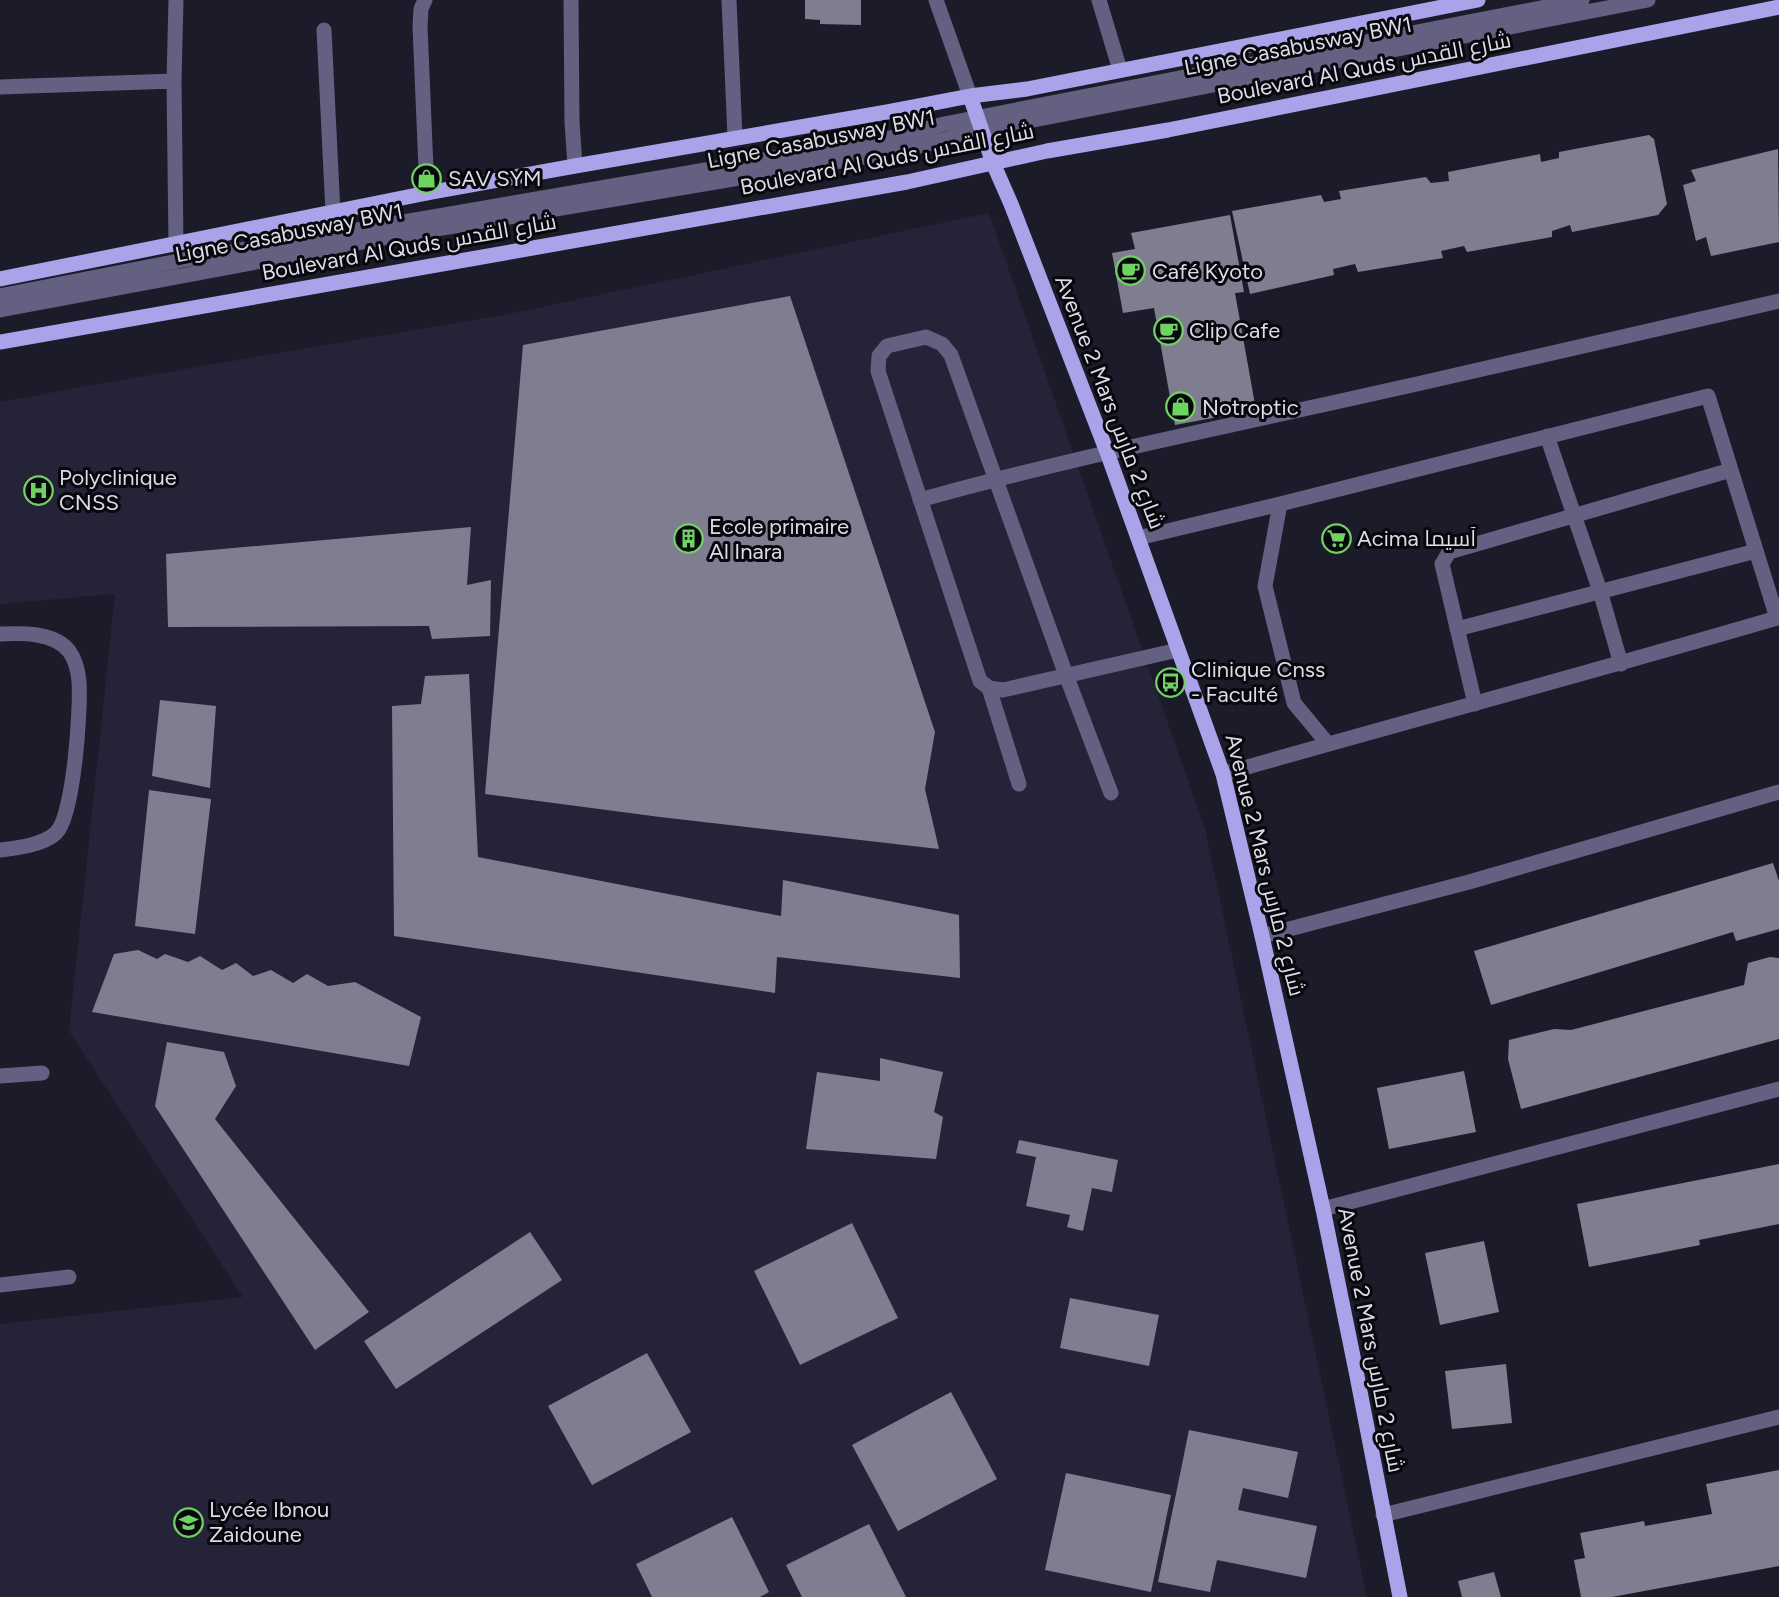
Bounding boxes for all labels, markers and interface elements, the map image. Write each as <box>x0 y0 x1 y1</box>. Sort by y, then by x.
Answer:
street label: Ligne Casabusway BW1 <box>1182 11 1414 81</box>
street label: Boulevard Al Quds شارع القدس <box>1215 26 1513 111</box>
street label: Ligne Casabusway BW1 <box>705 104 937 174</box>
street label: Boulevard Al Quds شارع القدس <box>738 117 1036 202</box>
shop icon: SAV SYM <box>411 162 443 194</box>
place label: SAV SYM <box>448 165 542 192</box>
street label: Ligne Casabusway BW1 <box>173 198 405 268</box>
street label: Boulevard Al Quds شارع القدس <box>259 208 559 287</box>
cafe icon: Café Kyoto <box>1115 255 1147 287</box>
place label: Café Kyoto <box>1152 258 1263 285</box>
street label: Avenue 2 Mars شارع 2 مارس <box>1048 271 1171 533</box>
cafe icon: Clip Cafe <box>1152 314 1184 346</box>
place label: Clip Cafe <box>1189 317 1280 344</box>
shop icon: Notroptic <box>1165 391 1197 423</box>
place label: Notroptic <box>1202 394 1299 421</box>
place label: Polyclinique CNSS <box>59 464 177 516</box>
hospital icon: Polyclinique CNSS <box>22 474 54 506</box>
place label: Ecole primaire Al Inara <box>709 513 849 565</box>
supermarket icon: Acima آسيما <box>1320 522 1352 554</box>
building icon: Ecole primaire Al Inara <box>672 523 704 555</box>
place label: Acima آسيما <box>1357 525 1476 552</box>
place label: Clinique Cnss - Faculté <box>1191 656 1325 708</box>
bus stop icon: Clinique Cnss - Faculté <box>1154 666 1186 698</box>
street label: Avenue 2 Mars شارع 2 مارس <box>1218 731 1311 999</box>
street label: Avenue 2 Mars شارع 2 مارس <box>1331 1205 1410 1475</box>
place label: Lycée Ibnou Zaidoune <box>209 1496 329 1548</box>
school or university icon: Lycée Ibnou Zaidoune <box>172 1506 204 1538</box>

